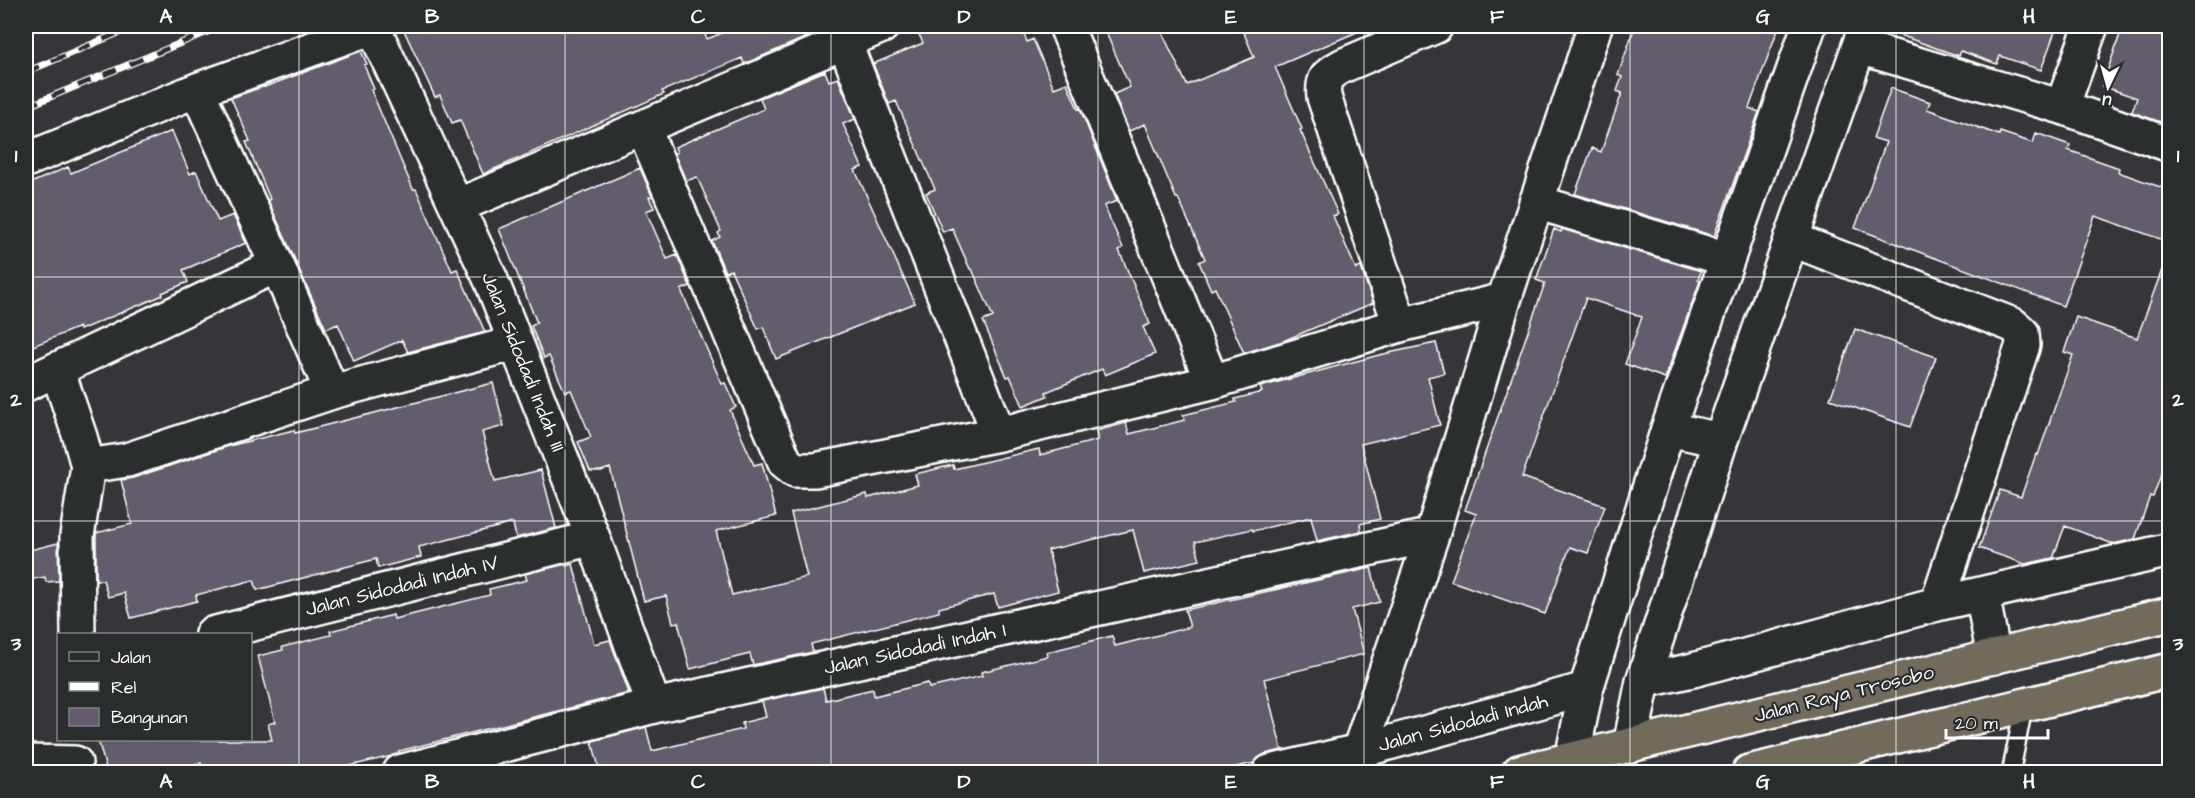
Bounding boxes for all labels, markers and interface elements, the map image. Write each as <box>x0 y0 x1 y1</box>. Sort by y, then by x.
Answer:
text: A <box>160 3 173 31</box>
text: B <box>425 3 440 31</box>
text: C <box>691 3 706 31</box>
text: D <box>958 3 971 31</box>
text: E <box>1225 3 1237 31</box>
text: F <box>1490 3 1505 31</box>
text: G <box>1756 3 1770 31</box>
text: H <box>2023 3 2035 31</box>
north arrow <box>2078 57 2138 117</box>
text: U <box>2101 90 2112 112</box>
text: 1 <box>15 142 18 170</box>
text: 1 <box>2177 142 2180 170</box>
street label: Jalan Sidodadi Indah III <box>474 268 572 456</box>
text: 2 <box>9 386 22 414</box>
text: 2 <box>2171 386 2184 414</box>
street label: Jalan Sidodadi Indah IV <box>302 548 502 624</box>
street label: Jalan Sidodadi Indah I <box>821 616 1009 682</box>
text: 3 <box>10 630 22 658</box>
text: 3 <box>2172 630 2184 658</box>
legend <box>57 633 252 741</box>
text: Jalan <box>111 645 151 670</box>
street label: Jalan Raya Trosobo <box>1751 658 1937 731</box>
text: Rel <box>111 675 137 700</box>
street label: Jalan Sidodadi Indah <box>1375 687 1551 759</box>
scale bar <box>1946 702 2048 740</box>
text: Bangunan <box>111 705 188 731</box>
text: 20 m <box>1955 711 1998 736</box>
text: A <box>160 768 173 796</box>
text: B <box>425 768 440 796</box>
text: C <box>691 768 706 796</box>
text: D <box>958 768 971 796</box>
text: E <box>1225 768 1237 796</box>
text: F <box>1490 768 1505 796</box>
text: G <box>1756 768 1770 796</box>
text: H <box>2023 768 2035 796</box>

